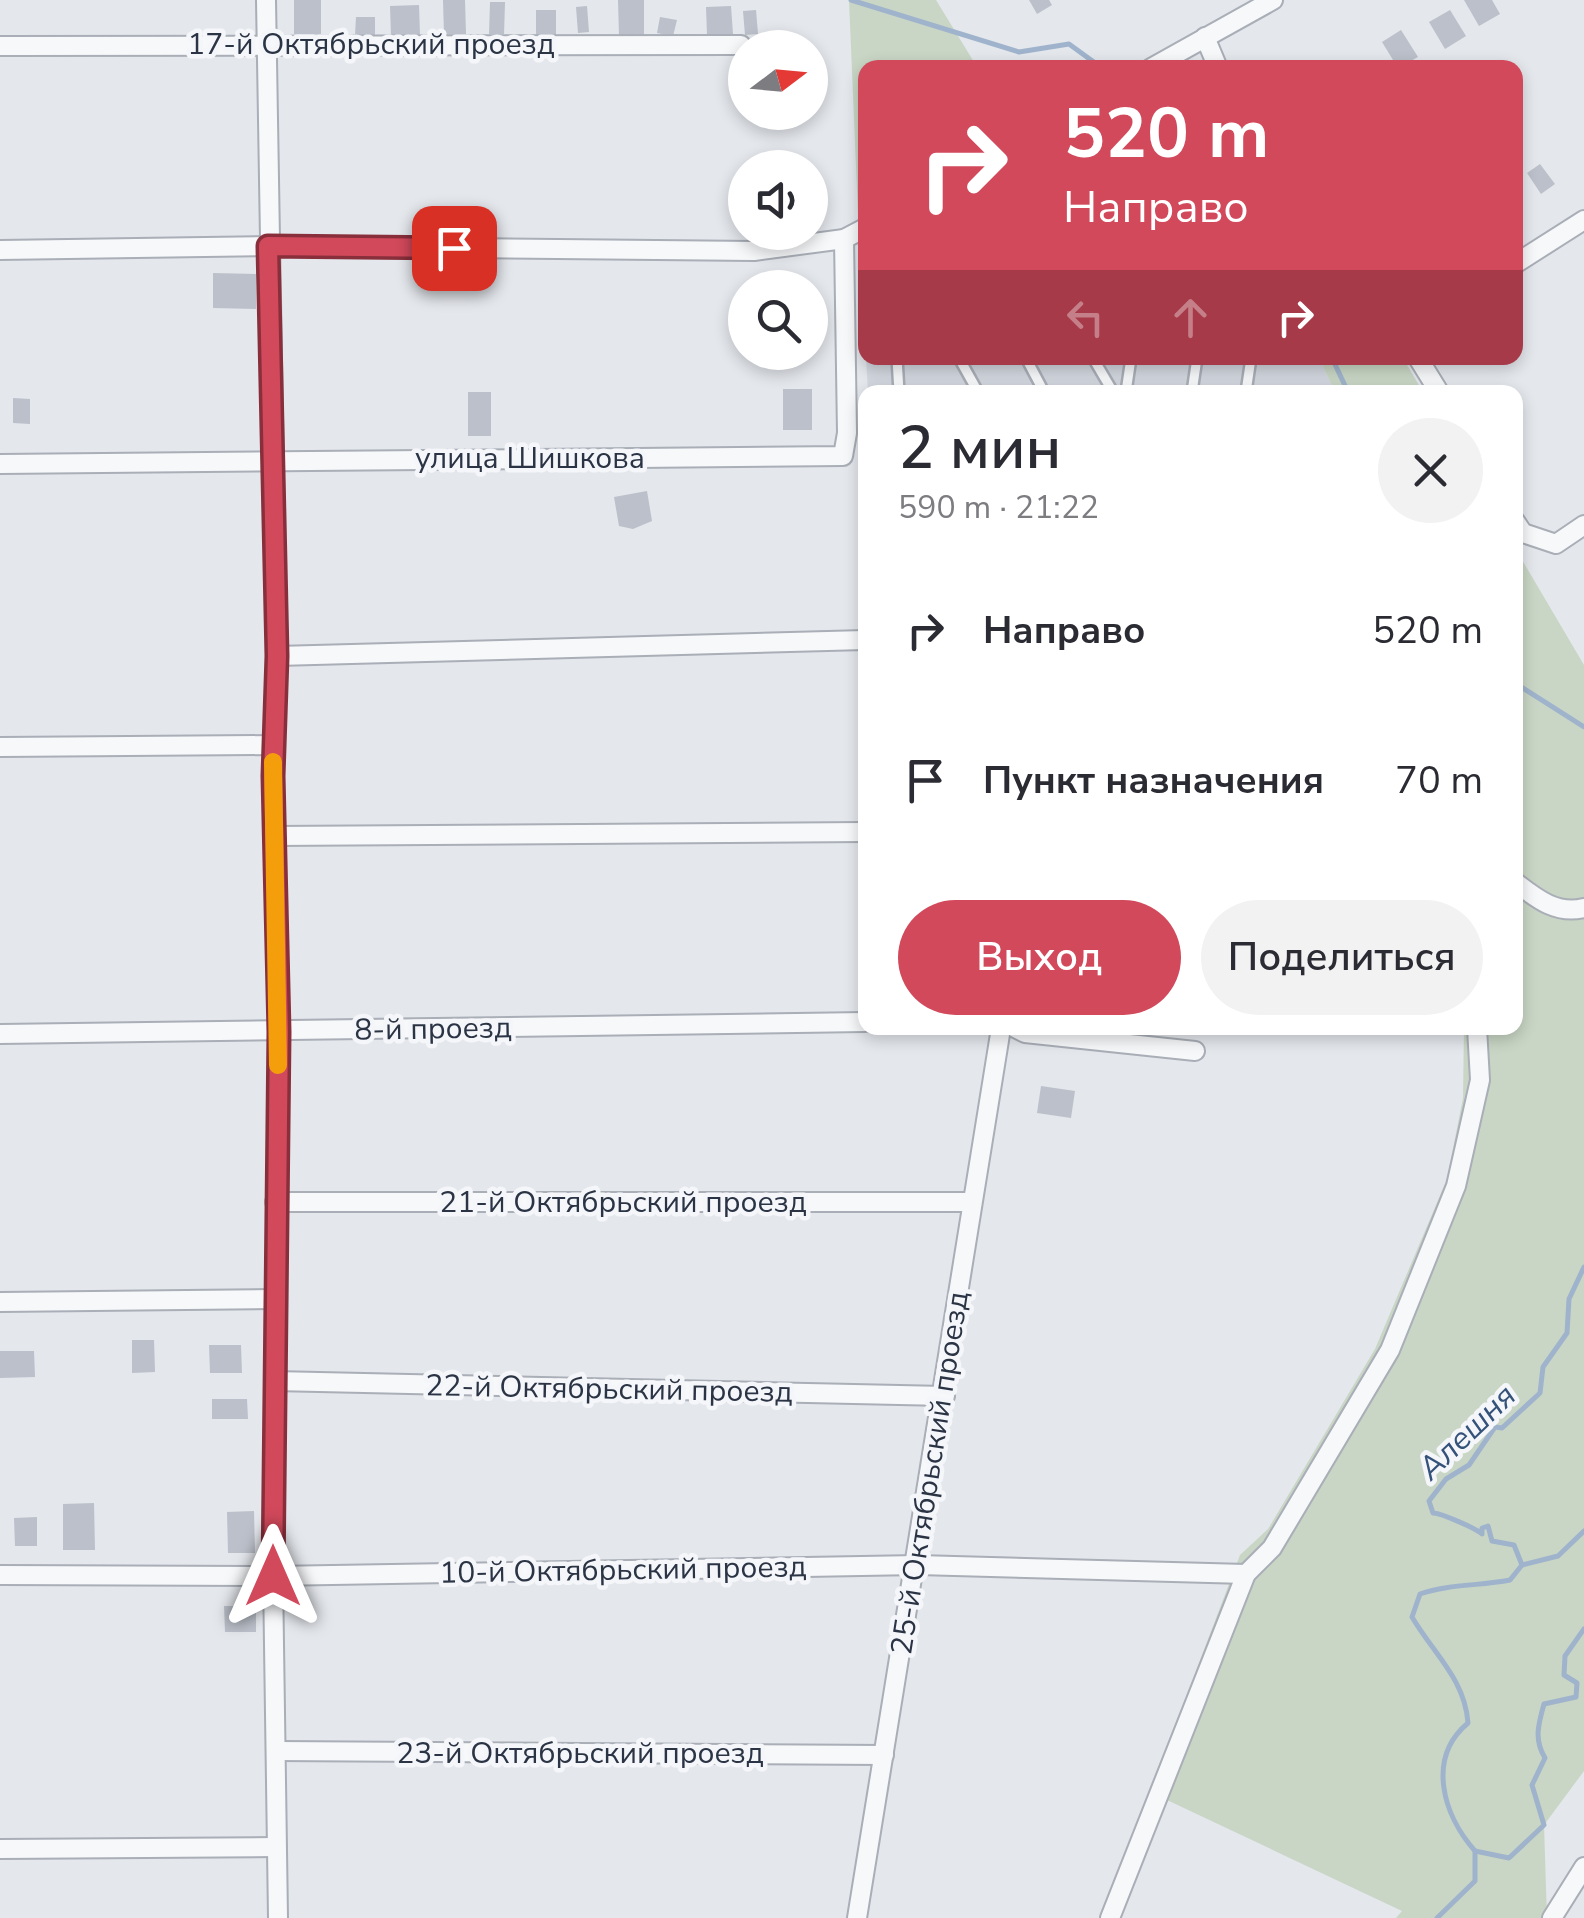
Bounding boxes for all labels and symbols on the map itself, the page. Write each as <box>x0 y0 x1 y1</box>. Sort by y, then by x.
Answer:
street label: 17-й Октябрьский проезд <box>187 24 555 65</box>
north arrow <box>728 30 828 130</box>
pin <box>412 206 497 291</box>
street label: улица Шишкова <box>415 438 645 479</box>
street label: 8-й проезд <box>354 1007 512 1051</box>
street label: 21-й Октябрьский проезд <box>439 1182 807 1223</box>
street label: 25-й Октябрьский проезд <box>881 1288 979 1658</box>
street label: 22-й Октябрьский проезд <box>425 1365 793 1413</box>
water label: Алешня <box>1408 1375 1525 1490</box>
position arrow <box>221 1524 325 1628</box>
street label: 10-й Октябрьский проезд <box>439 1546 807 1594</box>
street label: 23-й Октябрьский проезд <box>396 1733 764 1774</box>

